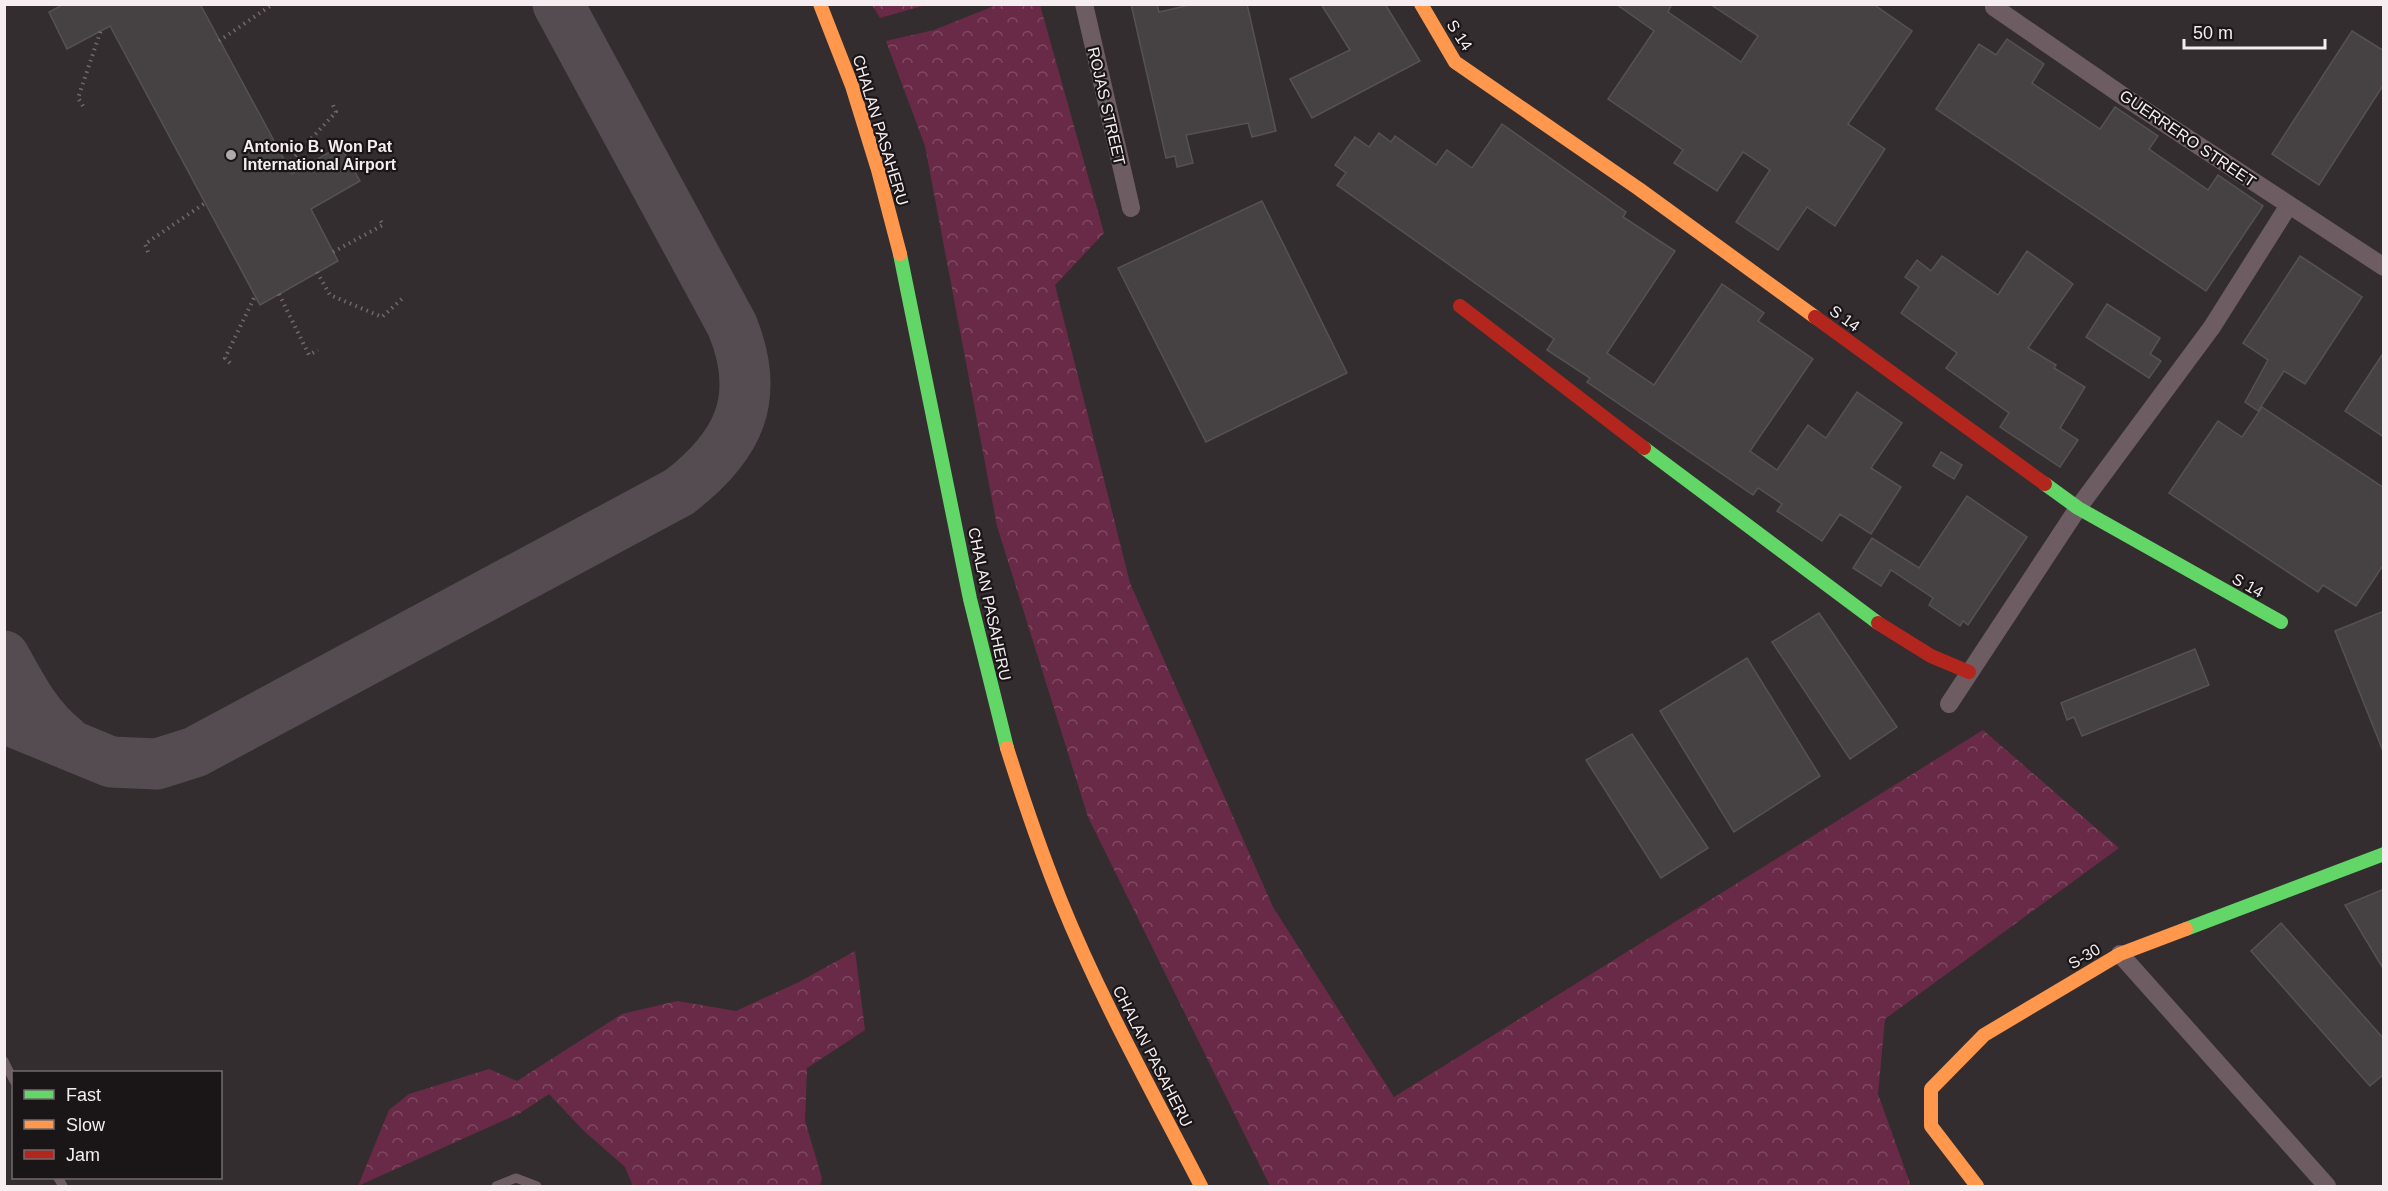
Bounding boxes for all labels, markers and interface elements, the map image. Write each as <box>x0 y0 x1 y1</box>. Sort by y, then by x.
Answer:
scale bar <box>2184 12 2325 50</box>
street label: S 14 <box>1443 17 1476 54</box>
text: 50 m <box>2193 23 2233 43</box>
street label: ROJAS STREET <box>1085 45 1128 167</box>
street label: CHALAN PASAHERU <box>850 53 911 207</box>
street label: GUERRERO STREET <box>2117 87 2259 190</box>
place label: Antonio B. Won Pat International Airport <box>243 138 397 173</box>
marker: Antonio B. Won Pat International Airport <box>224 148 238 162</box>
street label: S 14 <box>1826 302 1863 335</box>
street label: CHALAN PASAHERU <box>965 526 1014 682</box>
street label: S 14 <box>2229 570 2266 601</box>
street label: S-30 <box>2065 940 2103 972</box>
street label: CHALAN PASAHERU <box>1110 983 1196 1130</box>
legend <box>12 1071 222 1179</box>
text: Fast <box>66 1085 101 1105</box>
text: Slow <box>66 1115 106 1135</box>
text: Jam <box>66 1145 100 1165</box>

